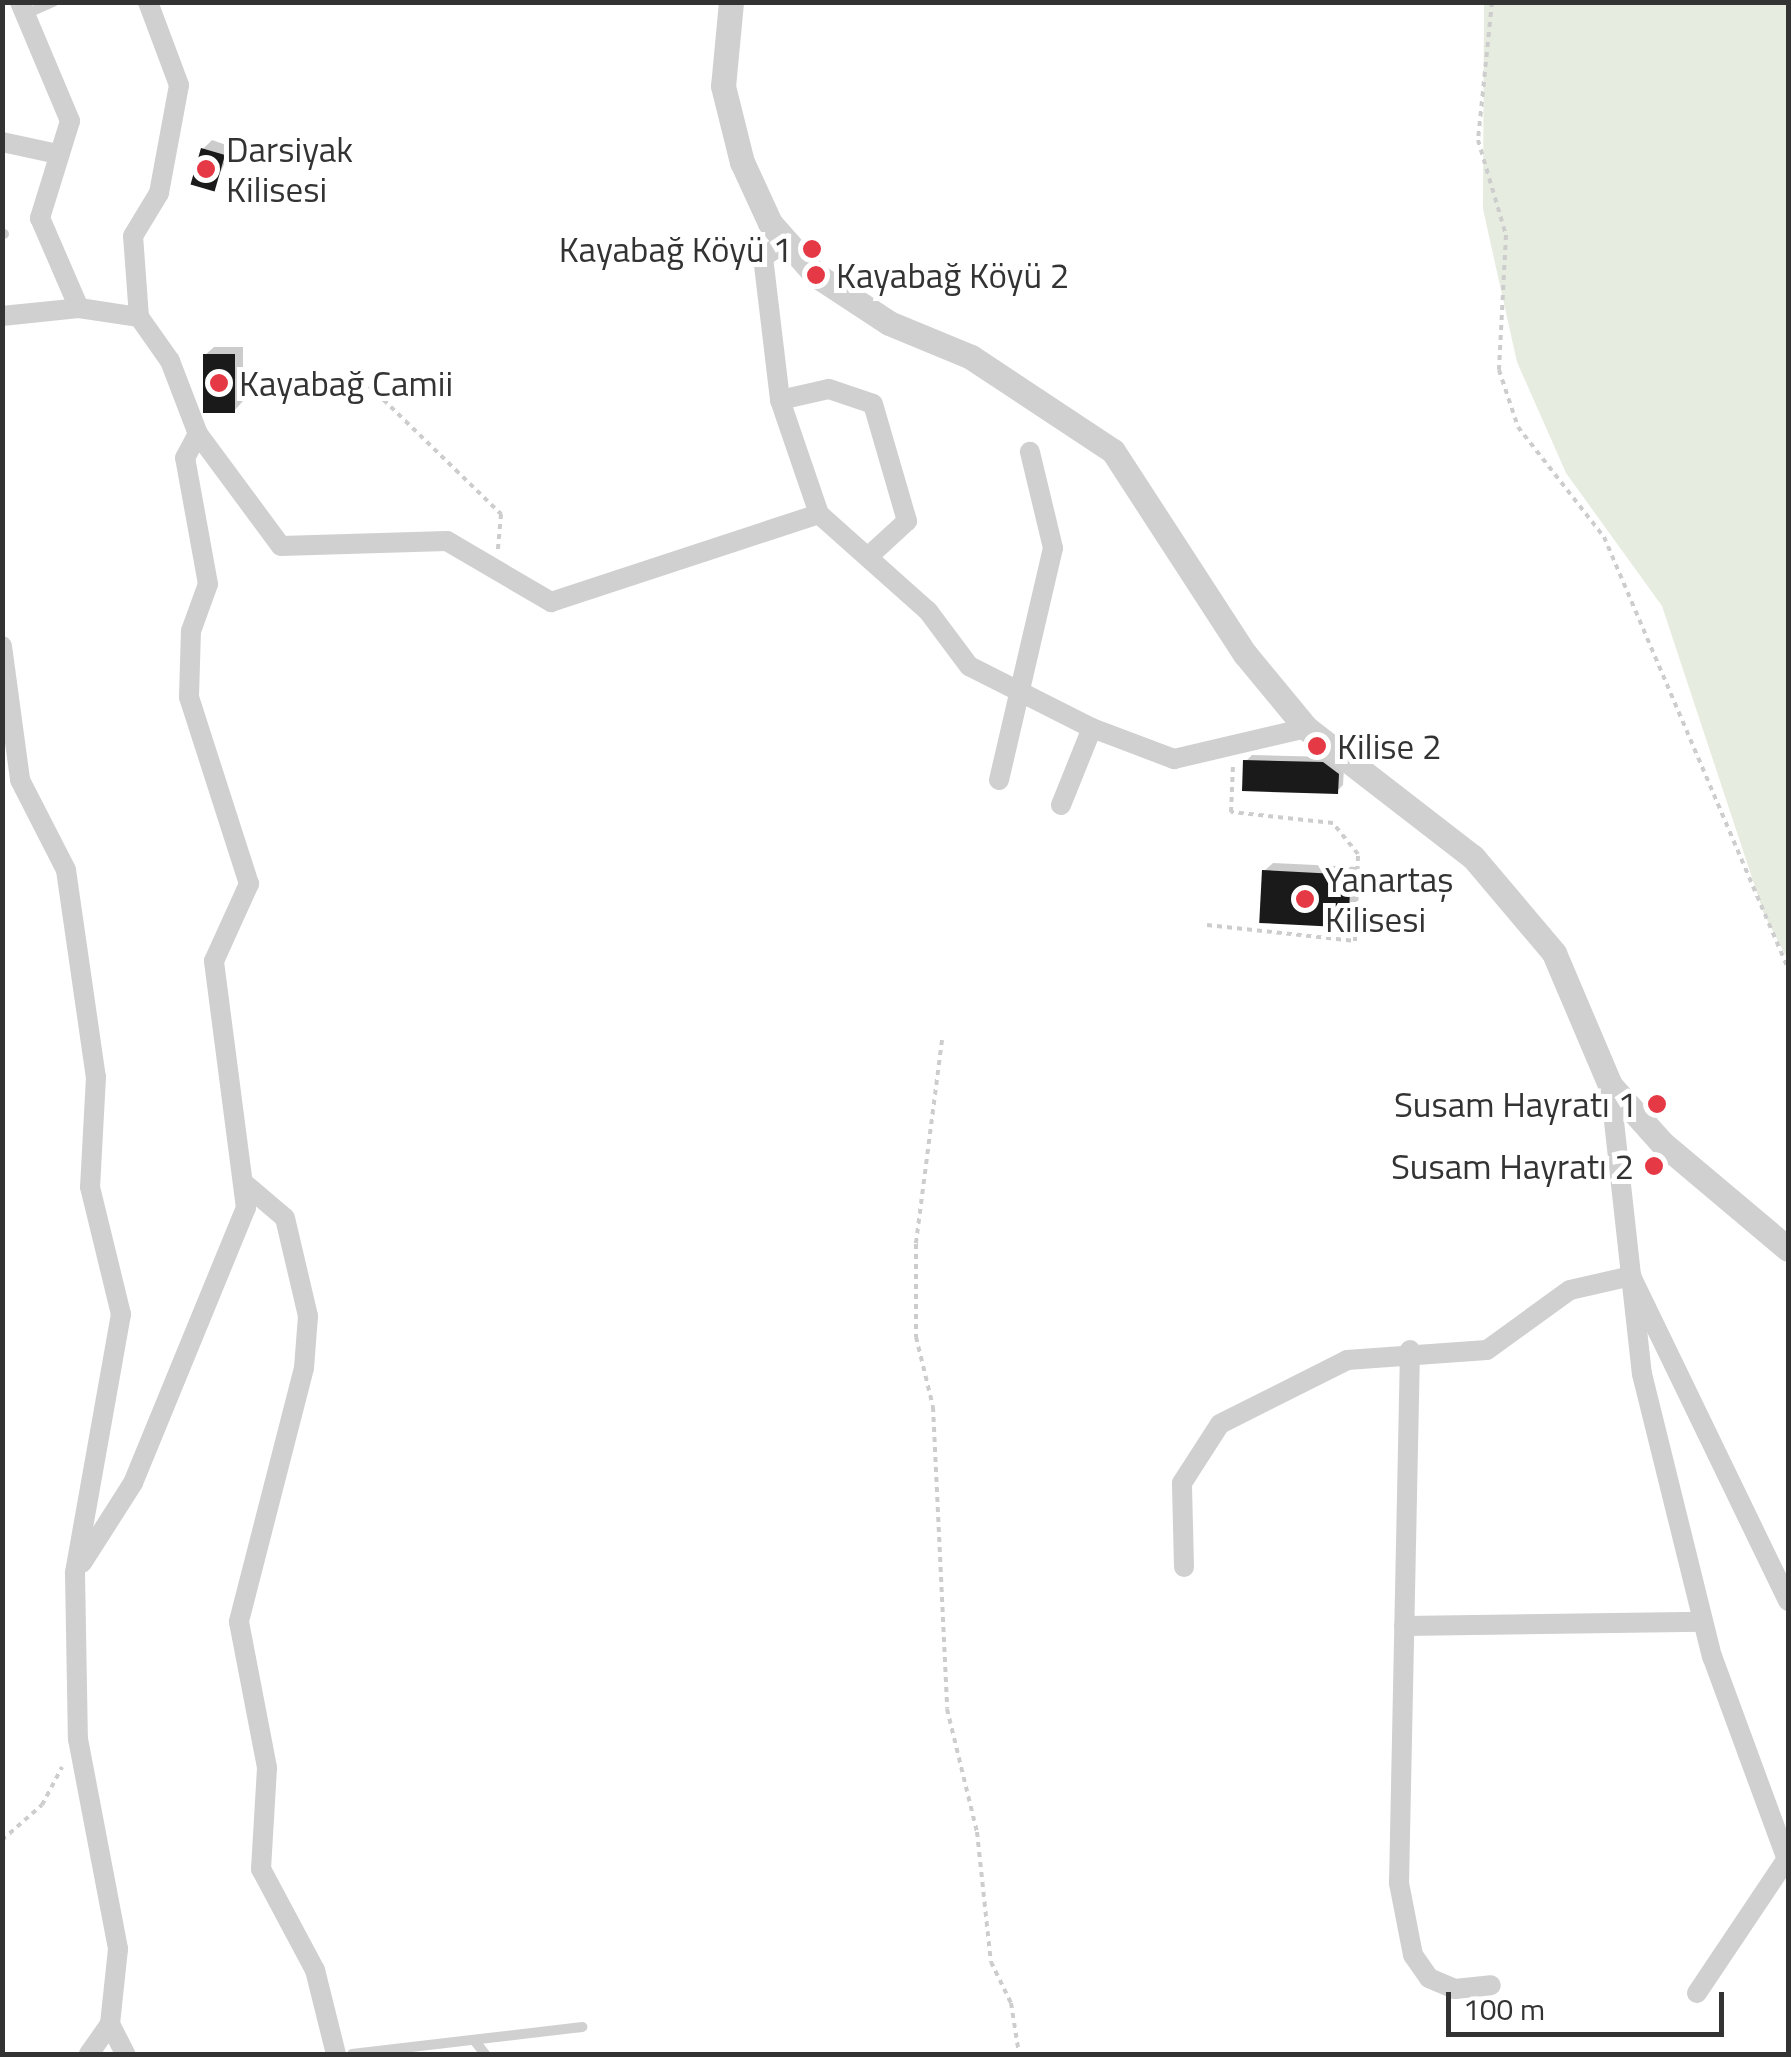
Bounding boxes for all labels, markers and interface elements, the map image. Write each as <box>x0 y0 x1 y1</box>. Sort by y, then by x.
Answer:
place label: Darsiyak Kilisesi <box>226 128 353 210</box>
marker: Darsiyak Kilisesi <box>195 158 217 180</box>
place label: Kayabağ Köyü 1 <box>559 228 792 270</box>
marker: Kayabağ Köyü 1 <box>801 238 823 260</box>
place label: Kayabağ Köyü 2 <box>836 254 1069 296</box>
marker: Kayabağ Köyü 2 <box>805 264 827 286</box>
place label: Kayabağ Camii <box>239 362 453 404</box>
marker: Kayabağ Camii <box>208 372 230 394</box>
place label: Kilise 2 <box>1337 725 1442 767</box>
marker: Kilise 2 <box>1306 735 1328 757</box>
place label: Yanartaş Kilisesi <box>1325 858 1454 940</box>
marker: Yanartaş Kilisesi <box>1294 888 1316 910</box>
place label: Susam Hayratı 1 <box>1394 1083 1637 1125</box>
marker: Susam Hayratı 1 <box>1646 1093 1668 1115</box>
place label: Susam Hayratı 2 <box>1391 1145 1634 1187</box>
marker: Susam Hayratı 2 <box>1643 1155 1665 1177</box>
scale bar <box>1451 1972 1728 2034</box>
text: 100 m <box>1463 1986 1545 2032</box>

